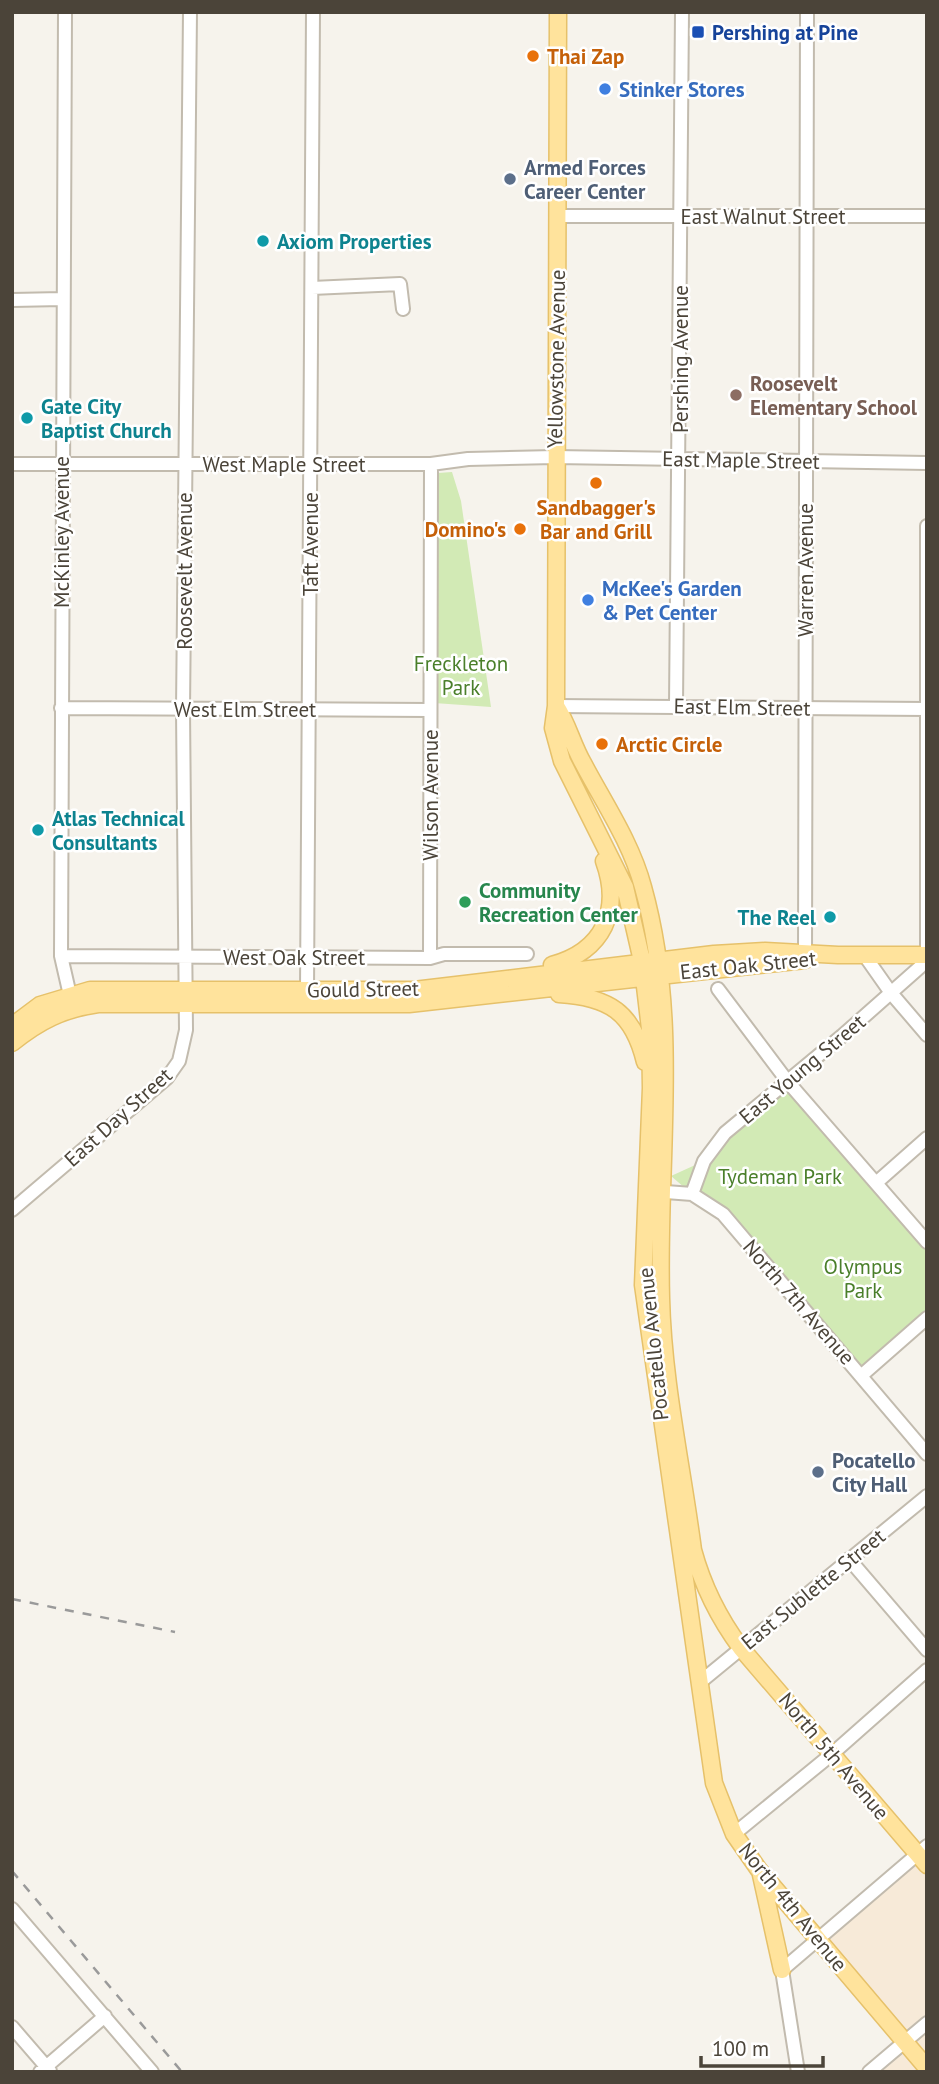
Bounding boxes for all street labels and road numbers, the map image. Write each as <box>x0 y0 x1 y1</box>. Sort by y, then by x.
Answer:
street label: East Walnut Street <box>680 203 846 230</box>
street label: Yellowstone Avenue <box>541 269 571 449</box>
street label: Pershing Avenue <box>667 285 694 433</box>
street label: East Maple Street <box>662 445 820 475</box>
street label: West Maple Street <box>202 451 366 478</box>
street label: McKinley Avenue <box>48 456 75 608</box>
street label: Roosevelt Avenue <box>171 492 198 650</box>
street label: Taft Avenue <box>297 492 324 596</box>
street label: Warren Avenue <box>792 503 819 637</box>
street label: East Elm Street <box>673 692 811 722</box>
street label: West Elm Street <box>174 696 316 723</box>
street label: Wilson Avenue <box>417 729 444 861</box>
street label: West Oak Street <box>223 944 365 971</box>
street label: East Oak Street <box>679 944 817 986</box>
street label: Gould Street <box>307 975 419 1003</box>
street label: East Young Street <box>733 1008 871 1130</box>
street label: East Day Street <box>59 1062 177 1172</box>
street label: North 7th Avenue <box>737 1234 861 1370</box>
street label: Pocatello Avenue <box>632 1266 674 1422</box>
street label: East Sublette Street <box>735 1523 891 1655</box>
street label: North 5th Avenue <box>773 1687 895 1825</box>
street label: North 4th Avenue <box>733 1837 853 1977</box>

